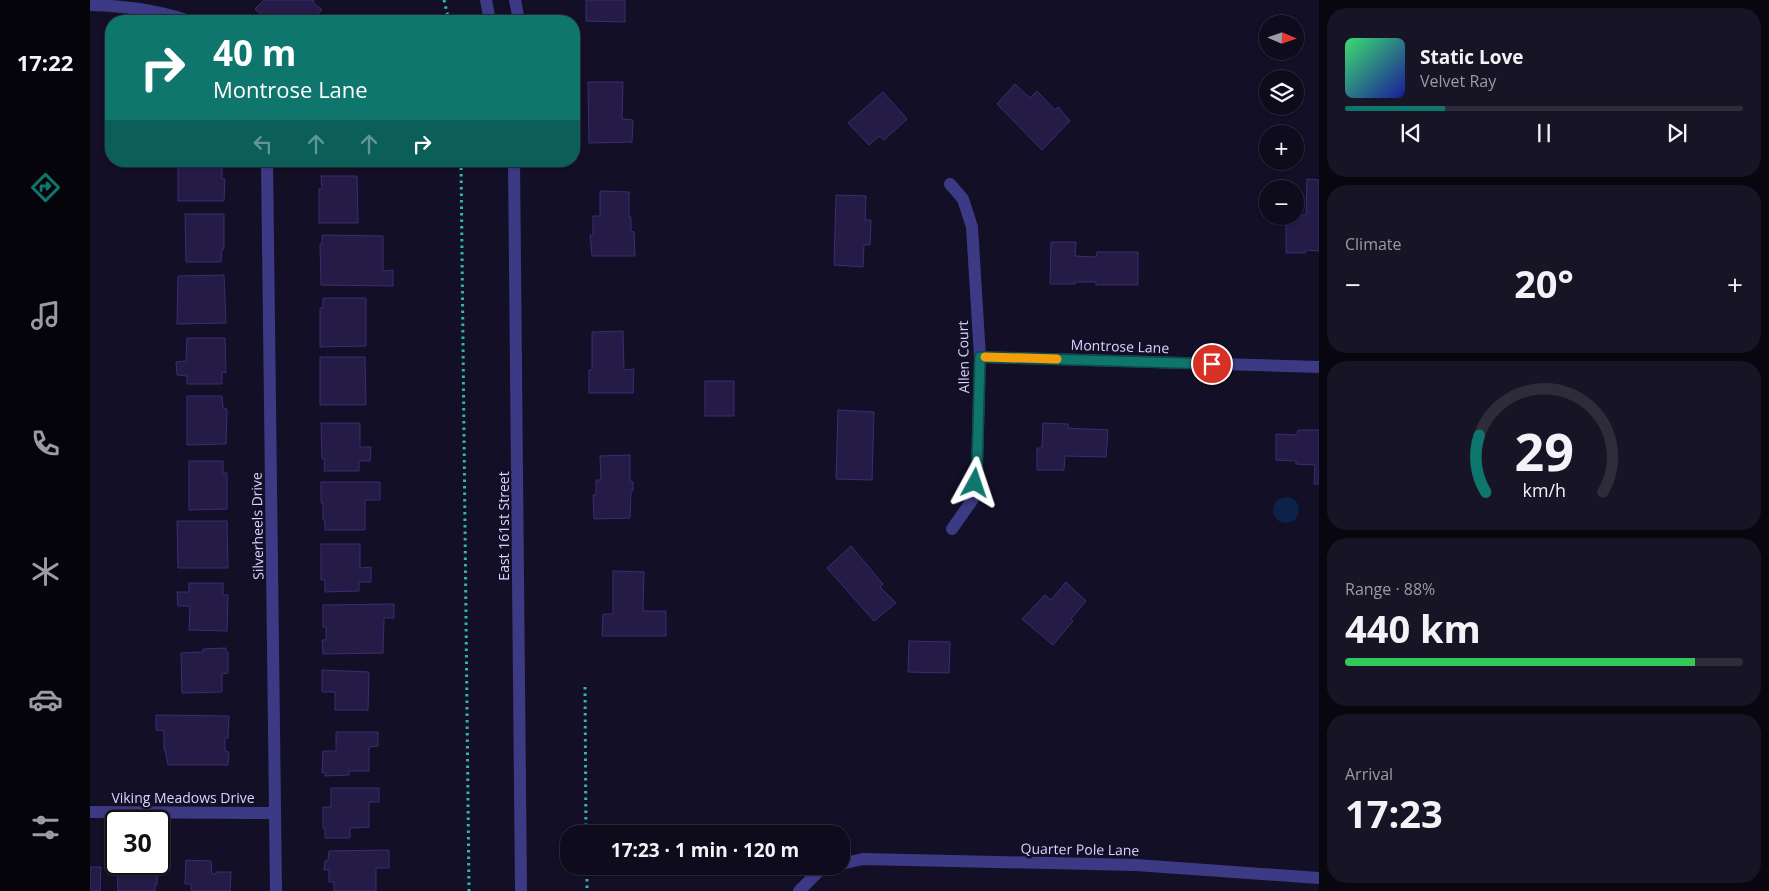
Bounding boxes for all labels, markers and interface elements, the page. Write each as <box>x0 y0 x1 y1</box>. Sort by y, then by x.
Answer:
north arrow <box>1259 15 1304 60</box>
map controls <box>1259 15 1304 225</box>
text: 40 m <box>213 29 296 76</box>
icon: right <box>130 35 195 100</box>
text: Static Love <box>1420 44 1523 70</box>
text: 17:22 <box>17 47 73 77</box>
button: layers <box>1259 70 1304 115</box>
text: Velvet Ray <box>1420 70 1496 92</box>
text: Montrose Lane <box>213 74 368 104</box>
icon: previous <box>1397 119 1425 147</box>
icon: pause <box>1530 119 1558 147</box>
icon: next <box>1663 119 1691 147</box>
button: + <box>1259 125 1304 170</box>
icon: left <box>249 130 277 158</box>
icon: ahead <box>302 130 330 158</box>
icon: ahead <box>355 130 383 158</box>
icon: right <box>408 130 436 158</box>
icon: directions <box>28 170 63 205</box>
button: − <box>1259 180 1304 225</box>
text: Climate <box>1345 233 1402 255</box>
text: 20° <box>1514 257 1574 309</box>
text: − <box>1345 265 1361 303</box>
text: + <box>1727 265 1743 303</box>
icon: music <box>28 298 63 333</box>
street label: Allen Court <box>953 321 973 393</box>
street label: Montrose Lane <box>1070 335 1170 357</box>
pin <box>1191 343 1233 385</box>
icon: arrive <box>1198 350 1226 378</box>
text: 29 <box>1514 415 1574 486</box>
icon: phone <box>28 426 63 461</box>
position arrow <box>948 456 1000 508</box>
street label: East 161st Street <box>494 471 513 581</box>
street label: Silverheels Drive <box>247 472 267 580</box>
text: km/h <box>1522 478 1566 502</box>
icon: climate <box>28 554 63 589</box>
text: Range · 88% <box>1345 578 1435 600</box>
text: 440 km <box>1345 602 1481 654</box>
icon: car <box>28 682 63 717</box>
text: Arrival <box>1345 763 1393 785</box>
text: 17:23 <box>1345 787 1443 839</box>
street label: Viking Meadows Drive <box>111 788 255 807</box>
icon: filters <box>28 810 63 845</box>
speed limit sign: 30 <box>105 810 170 875</box>
text: 17:23 · 1 min · 120 m <box>611 837 799 863</box>
street label: Quarter Pole Lane <box>1021 838 1140 860</box>

